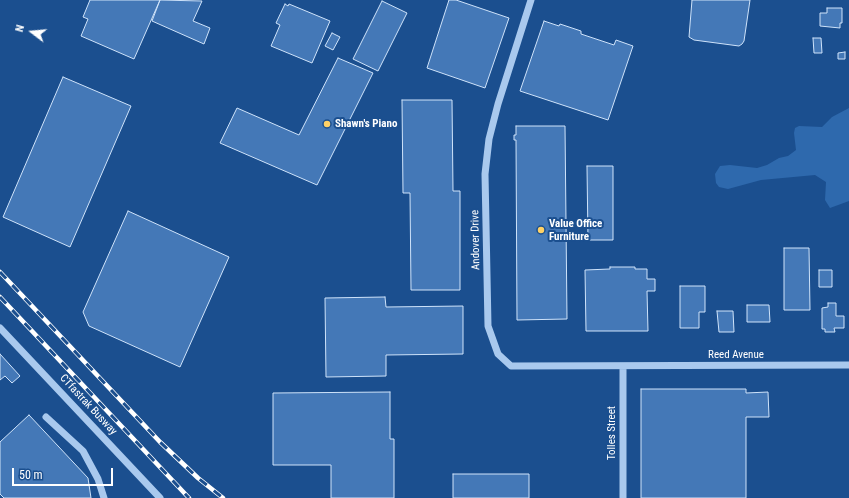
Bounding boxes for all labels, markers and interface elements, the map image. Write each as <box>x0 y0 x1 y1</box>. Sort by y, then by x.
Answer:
north arrow <box>12 12 52 52</box>
text: N <box>13 24 27 34</box>
place label: Shawn's Piano <box>335 117 397 131</box>
marker: Shawn's Piano <box>322 119 332 129</box>
street label: Andover Drive <box>469 210 483 270</box>
place label: Value Office Furniture <box>549 217 602 243</box>
marker: Value Office Furniture <box>536 225 546 235</box>
street label: Reed Avenue <box>708 348 764 362</box>
street label: CTfastrak Busway <box>57 372 119 438</box>
street label: Tolles Street <box>605 406 619 460</box>
scale bar <box>14 460 115 486</box>
text: 50 m <box>19 468 43 482</box>

